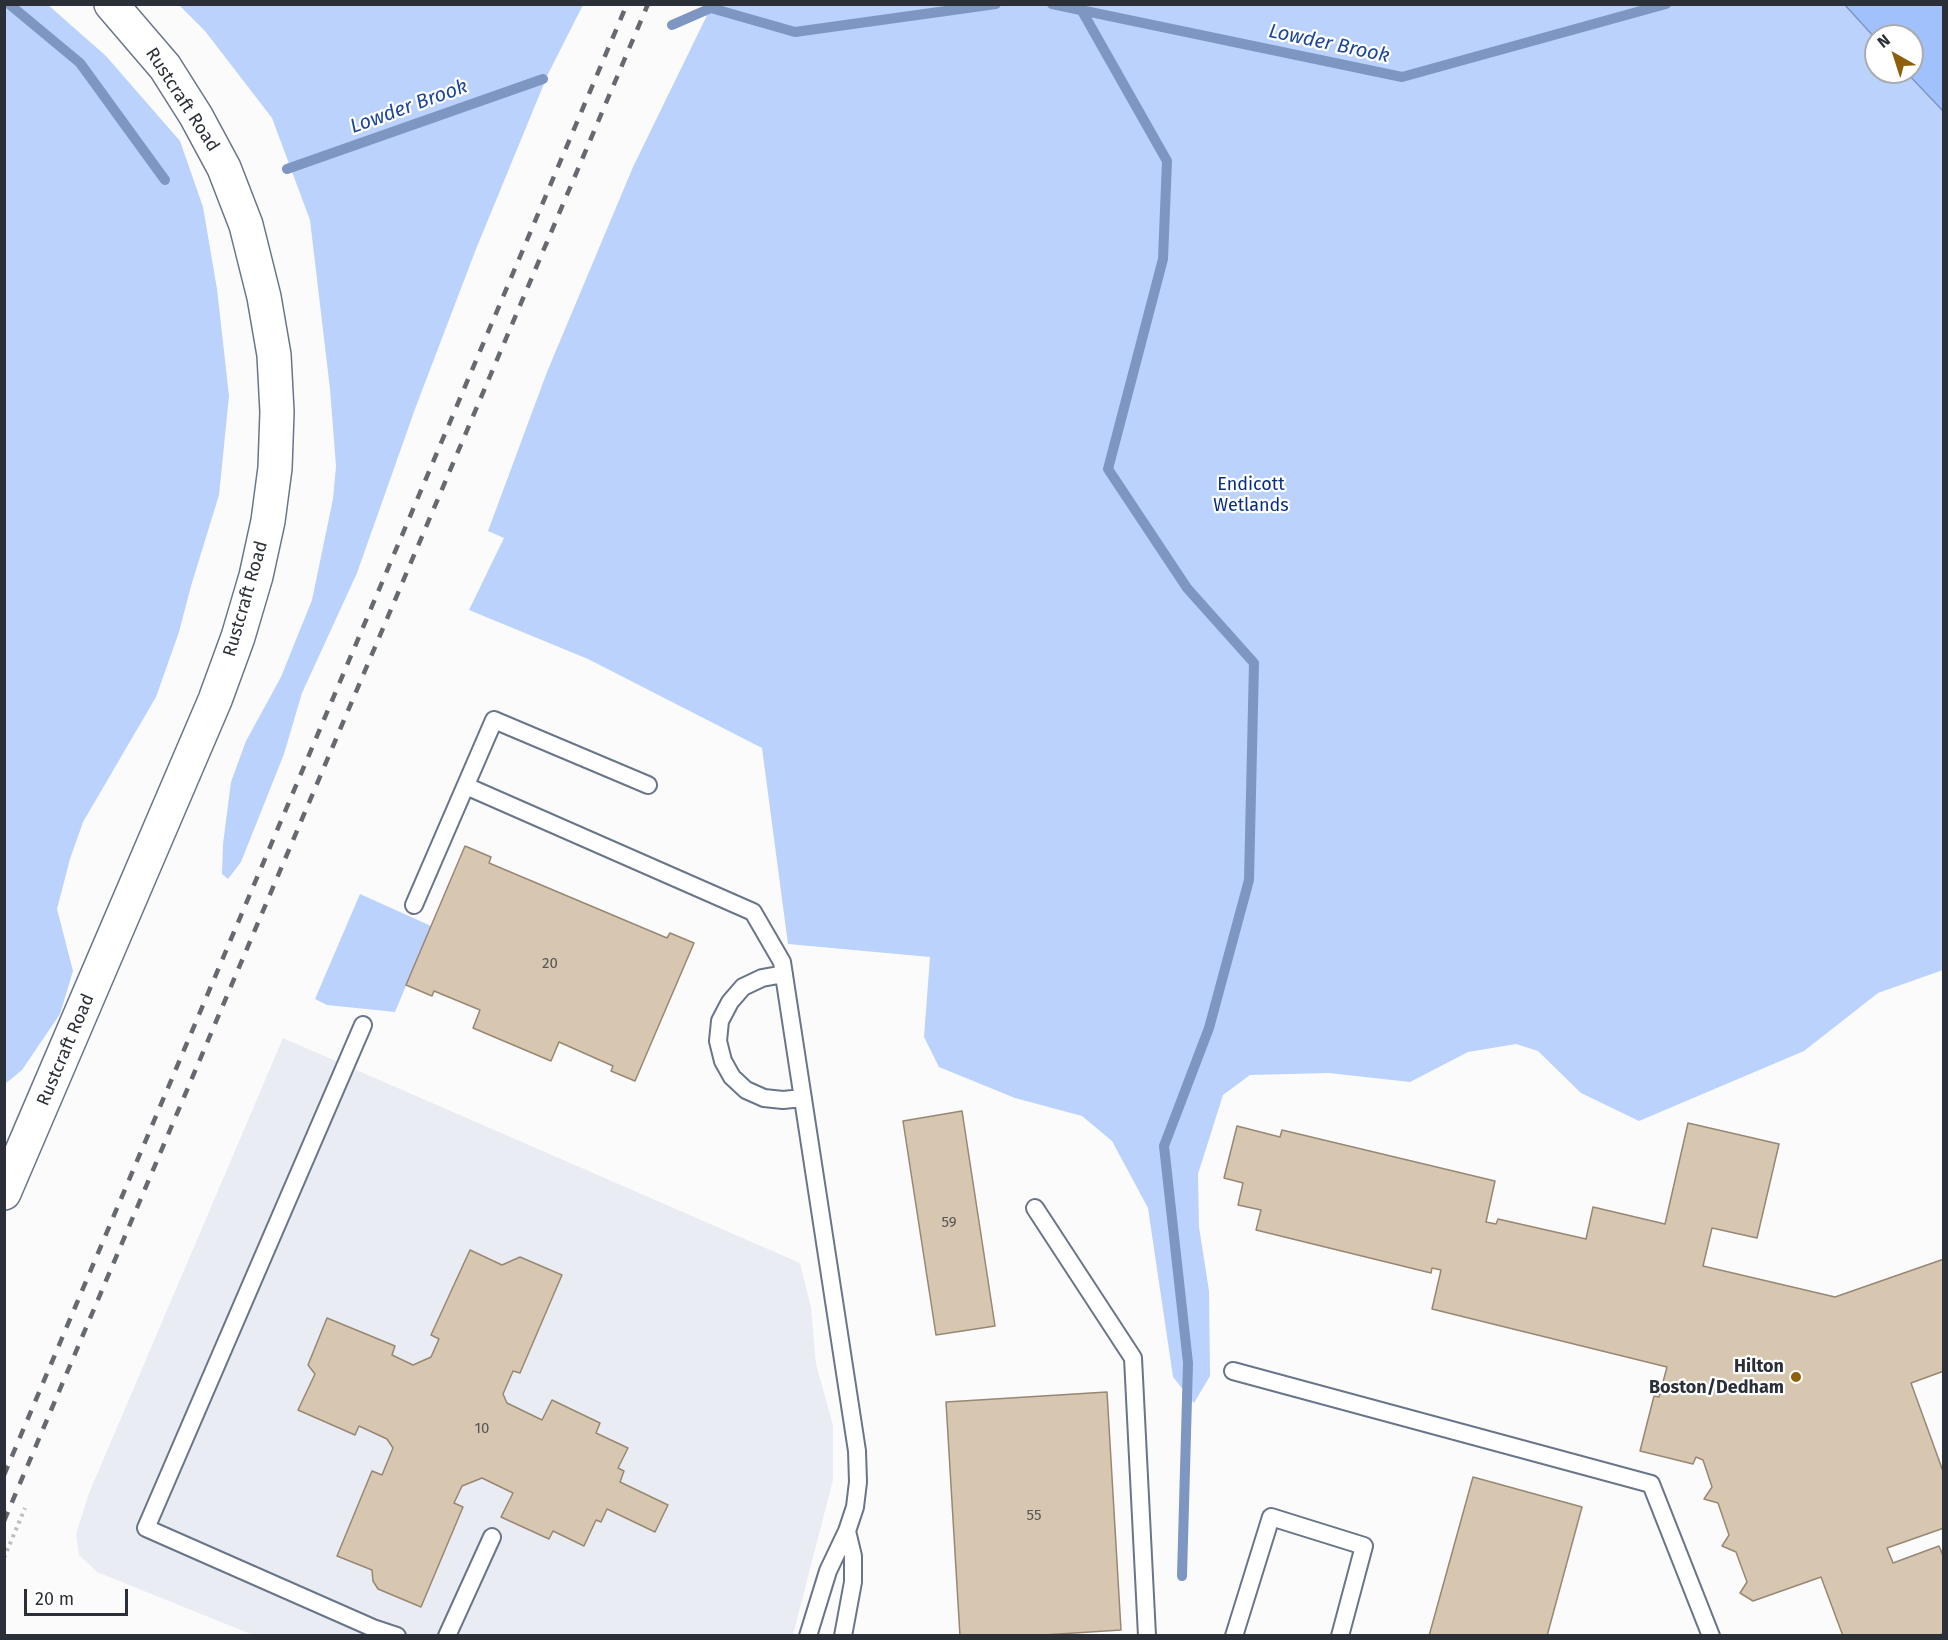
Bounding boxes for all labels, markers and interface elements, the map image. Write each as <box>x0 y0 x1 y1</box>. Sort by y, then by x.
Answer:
water label: Lowder Brook <box>1266 19 1392 69</box>
north arrow <box>1864 24 1924 84</box>
text: N <box>1874 30 1894 52</box>
street label: Rustcraft Road <box>140 44 224 156</box>
water label: Lowder Brook <box>347 75 471 139</box>
park label: Endicott Wetlands <box>1213 474 1289 516</box>
street label: Rustcraft Road <box>219 539 273 659</box>
house number: 20 <box>542 955 558 973</box>
street label: Rustcraft Road <box>33 991 99 1109</box>
house number: 59 <box>941 1214 957 1232</box>
place label: Hilton Boston/Dedham <box>1649 1356 1784 1398</box>
marker: Hilton Boston/Dedham <box>1789 1370 1803 1384</box>
house number: 10 <box>475 1420 489 1438</box>
house number: 55 <box>1027 1507 1041 1525</box>
scale bar <box>27 1577 130 1615</box>
text: 20 m <box>35 1588 74 1610</box>

